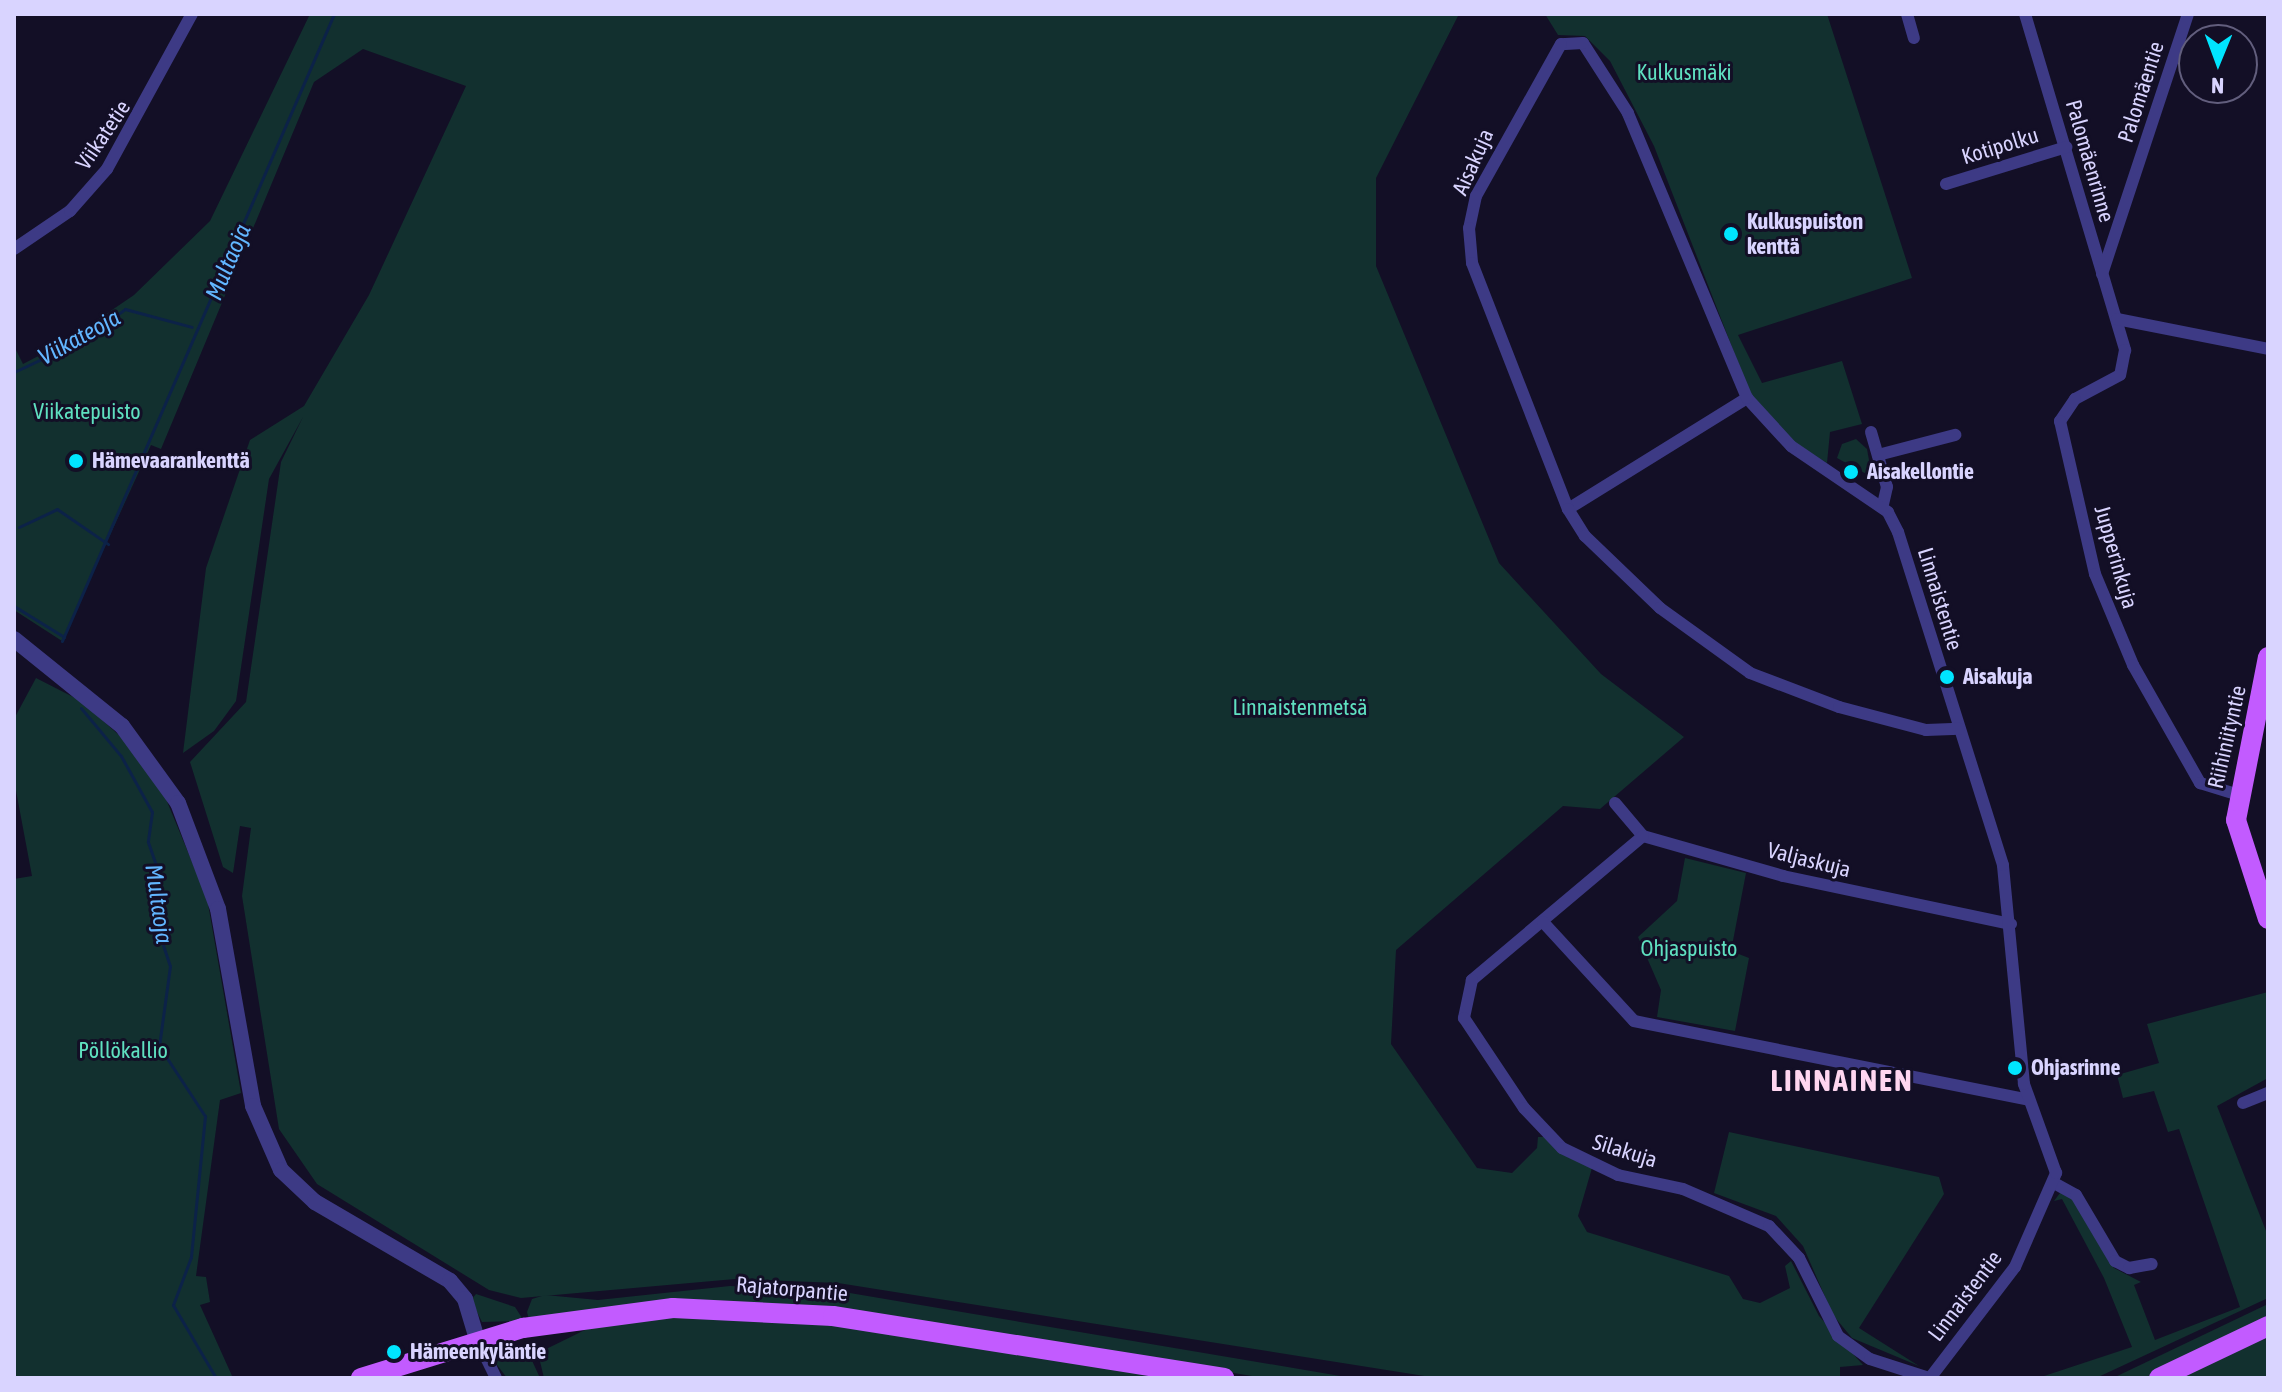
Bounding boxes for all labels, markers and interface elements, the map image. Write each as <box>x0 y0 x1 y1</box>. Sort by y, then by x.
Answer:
north arrow <box>2178 24 2258 104</box>
street label: Palomäentie <box>2112 38 2170 146</box>
park label: Kulkusmäki <box>1636 60 1732 86</box>
text: N <box>2211 73 2224 99</box>
street label: Viikatetie <box>70 95 136 175</box>
street label: Palomäenrinne <box>2060 97 2120 225</box>
street label: Kotipolku <box>1958 122 2042 170</box>
street label: Aisakuja <box>1447 125 1499 199</box>
place label: Kulkuspuiston kenttä <box>1747 208 1863 260</box>
water label: Multaoja <box>199 220 257 304</box>
marker: Kulkuspuiston kenttä <box>1722 225 1740 243</box>
water label: Viikateoja <box>33 303 125 371</box>
park label: Viikatepuisto <box>33 399 141 425</box>
place label: Hämevaarankenttä <box>92 448 250 474</box>
marker: Hämevaarankenttä <box>67 452 85 470</box>
place label: Aisakellontie <box>1867 459 1974 485</box>
marker: Aisakellontie <box>1842 463 1860 481</box>
street label: Jupperinkuja <box>2089 502 2143 612</box>
street label: Linnaistentie <box>1912 544 1968 654</box>
place label: Aisakuja <box>1963 664 2032 690</box>
marker: Aisakuja <box>1938 668 1956 686</box>
street label: Riihiniityntie <box>2202 683 2252 791</box>
park label: Linnaistenmetsä <box>1233 695 1367 721</box>
street label: Valjaskuja <box>1765 837 1853 883</box>
water label: Multaoja <box>139 862 179 946</box>
park label: Ohjaspuisto <box>1641 936 1737 962</box>
park label: Pöllökallio <box>78 1038 168 1064</box>
place label: Ohjasrinne <box>2031 1055 2120 1081</box>
marker: Ohjasrinne <box>2006 1059 2024 1077</box>
district label: LINNAINEN <box>1770 1062 1914 1098</box>
street label: Silakuja <box>1590 1129 1660 1173</box>
street label: Linnaistentie <box>1923 1246 2007 1346</box>
street label: Rajatorpantie <box>735 1271 849 1307</box>
place label: Hämeenkyläntie <box>410 1339 546 1365</box>
marker: Hämeenkyläntie <box>385 1343 403 1361</box>

